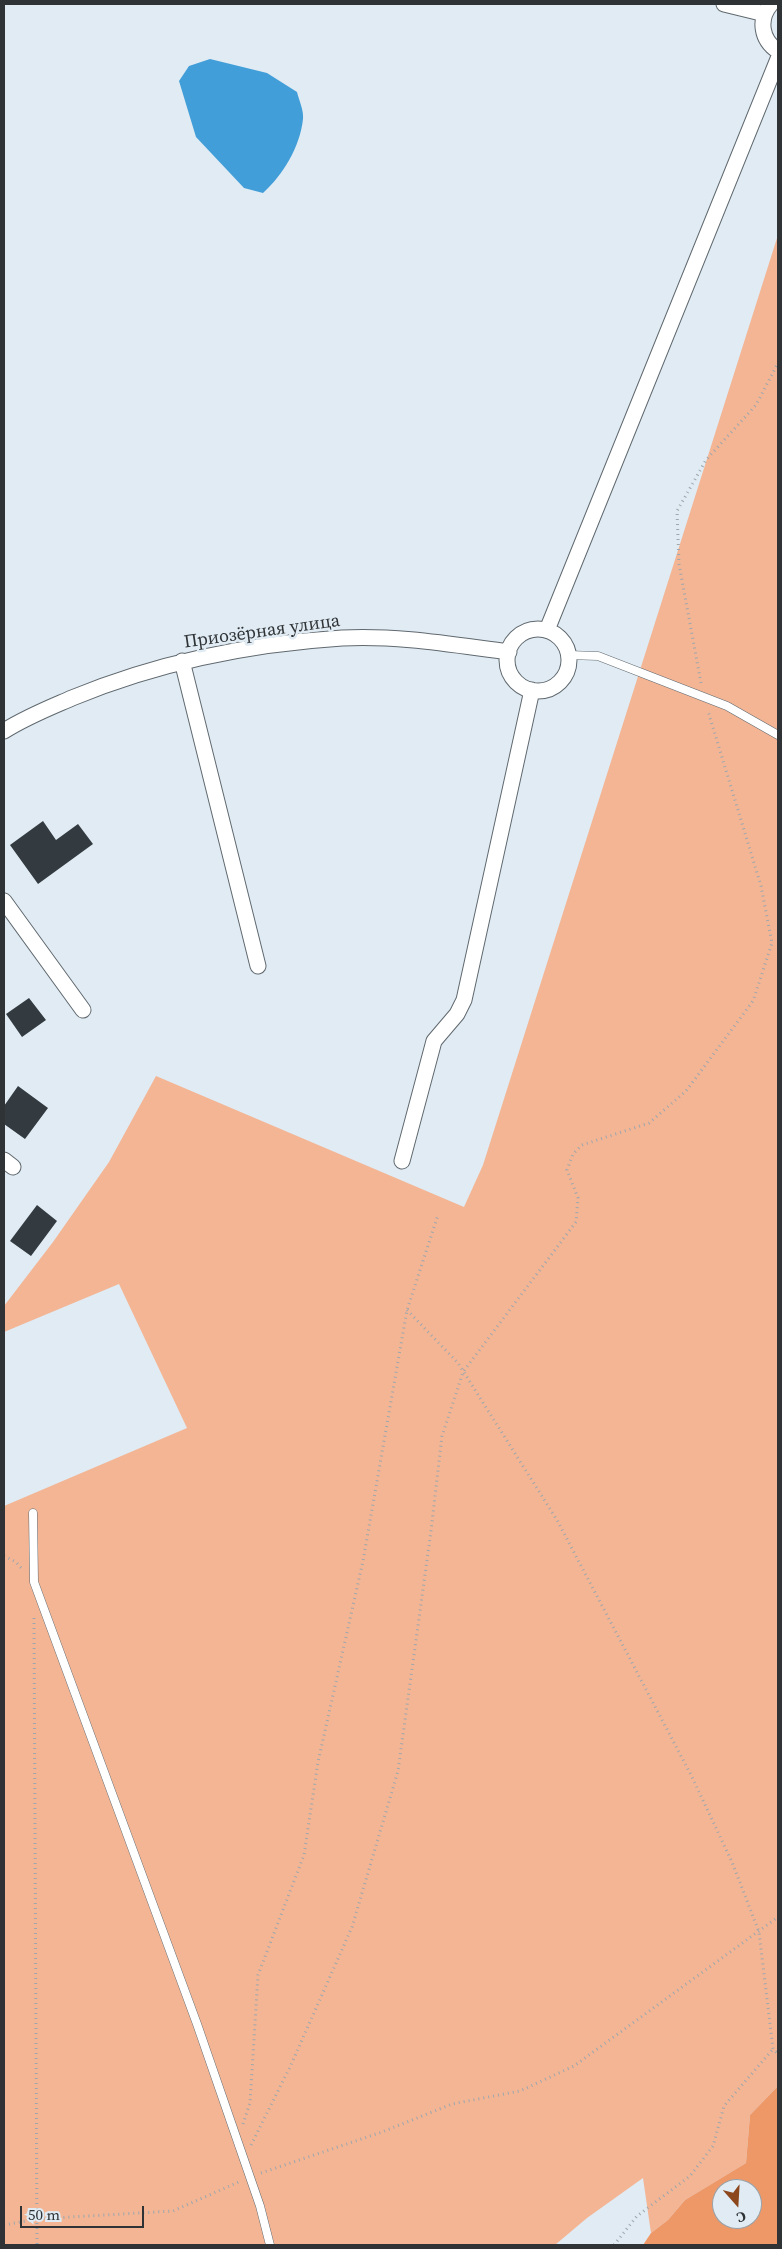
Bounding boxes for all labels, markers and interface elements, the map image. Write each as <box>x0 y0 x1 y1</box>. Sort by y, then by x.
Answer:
street label: Приозёрная улица <box>183 610 341 654</box>
north arrow <box>712 2179 762 2229</box>
scale bar <box>22 2196 146 2228</box>
text: 50 m <box>28 2204 60 2225</box>
text: С <box>734 2206 749 2228</box>

